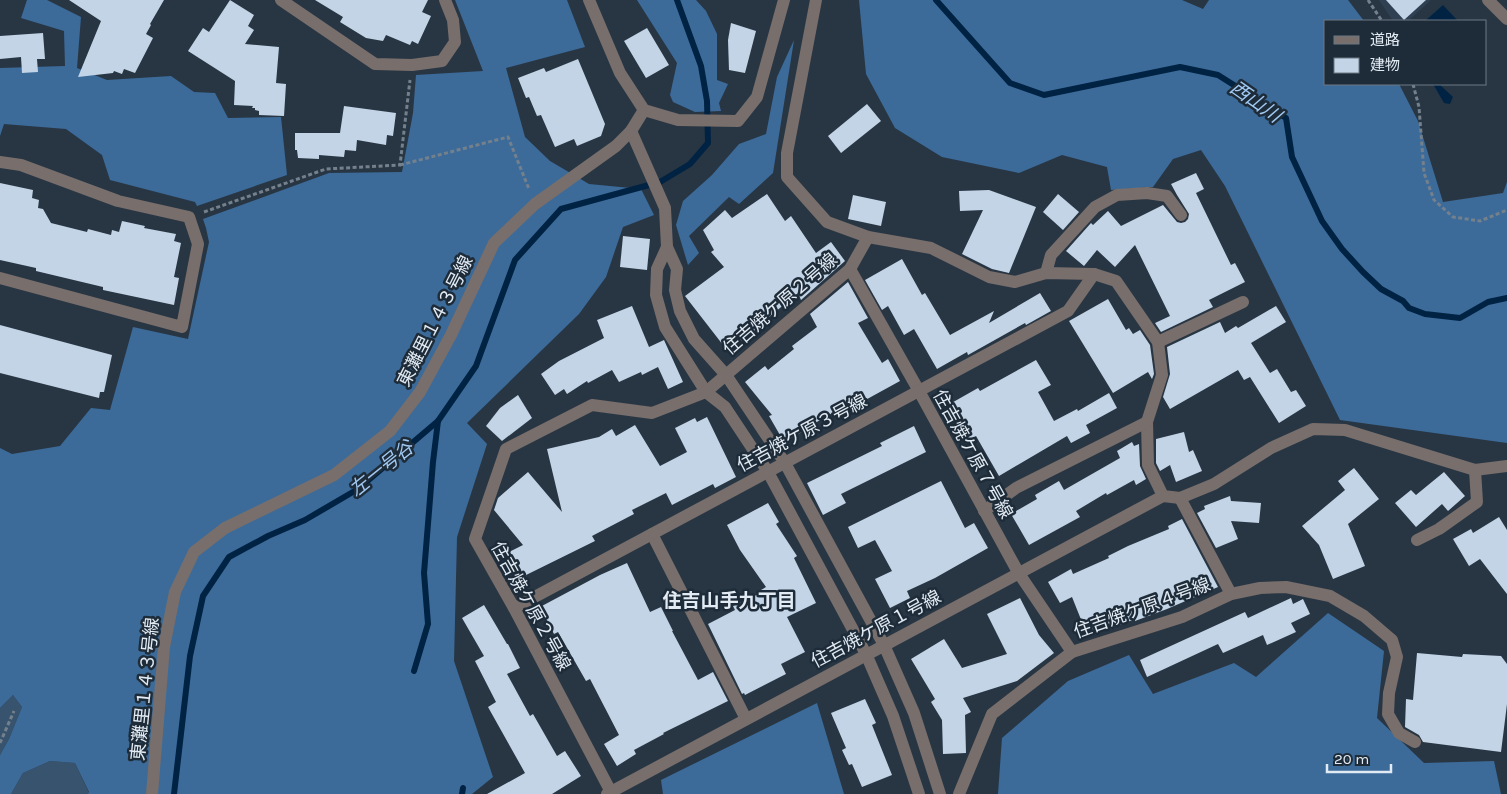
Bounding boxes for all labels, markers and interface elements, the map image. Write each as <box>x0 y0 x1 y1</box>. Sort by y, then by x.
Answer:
legend <box>1324 20 1487 85</box>
text: 道路 <box>1370 31 1400 49</box>
text: 建物 <box>1370 56 1400 74</box>
water label: 西山川 <box>1226 76 1287 128</box>
street label: 住吉焼ケ原２号線 <box>718 248 842 360</box>
street label: 東灘里１４３号線 <box>393 252 477 390</box>
street label: 住吉焼ケ原７号線 <box>928 386 1018 522</box>
street label: 住吉焼ケ原３号線 <box>733 389 871 477</box>
water label: 左一号谷 <box>345 435 420 501</box>
street label: 住吉焼ケ原２号線 <box>486 538 576 674</box>
street label: 住吉焼ケ原４号線 <box>1071 573 1213 643</box>
street label: 住吉焼ケ原１号線 <box>807 585 945 673</box>
district label: 住吉山手九丁目 <box>662 590 796 612</box>
street label: 東灘里１４３号線 <box>127 616 163 762</box>
scale bar <box>1327 742 1391 774</box>
text: 20 m <box>1334 750 1369 768</box>

